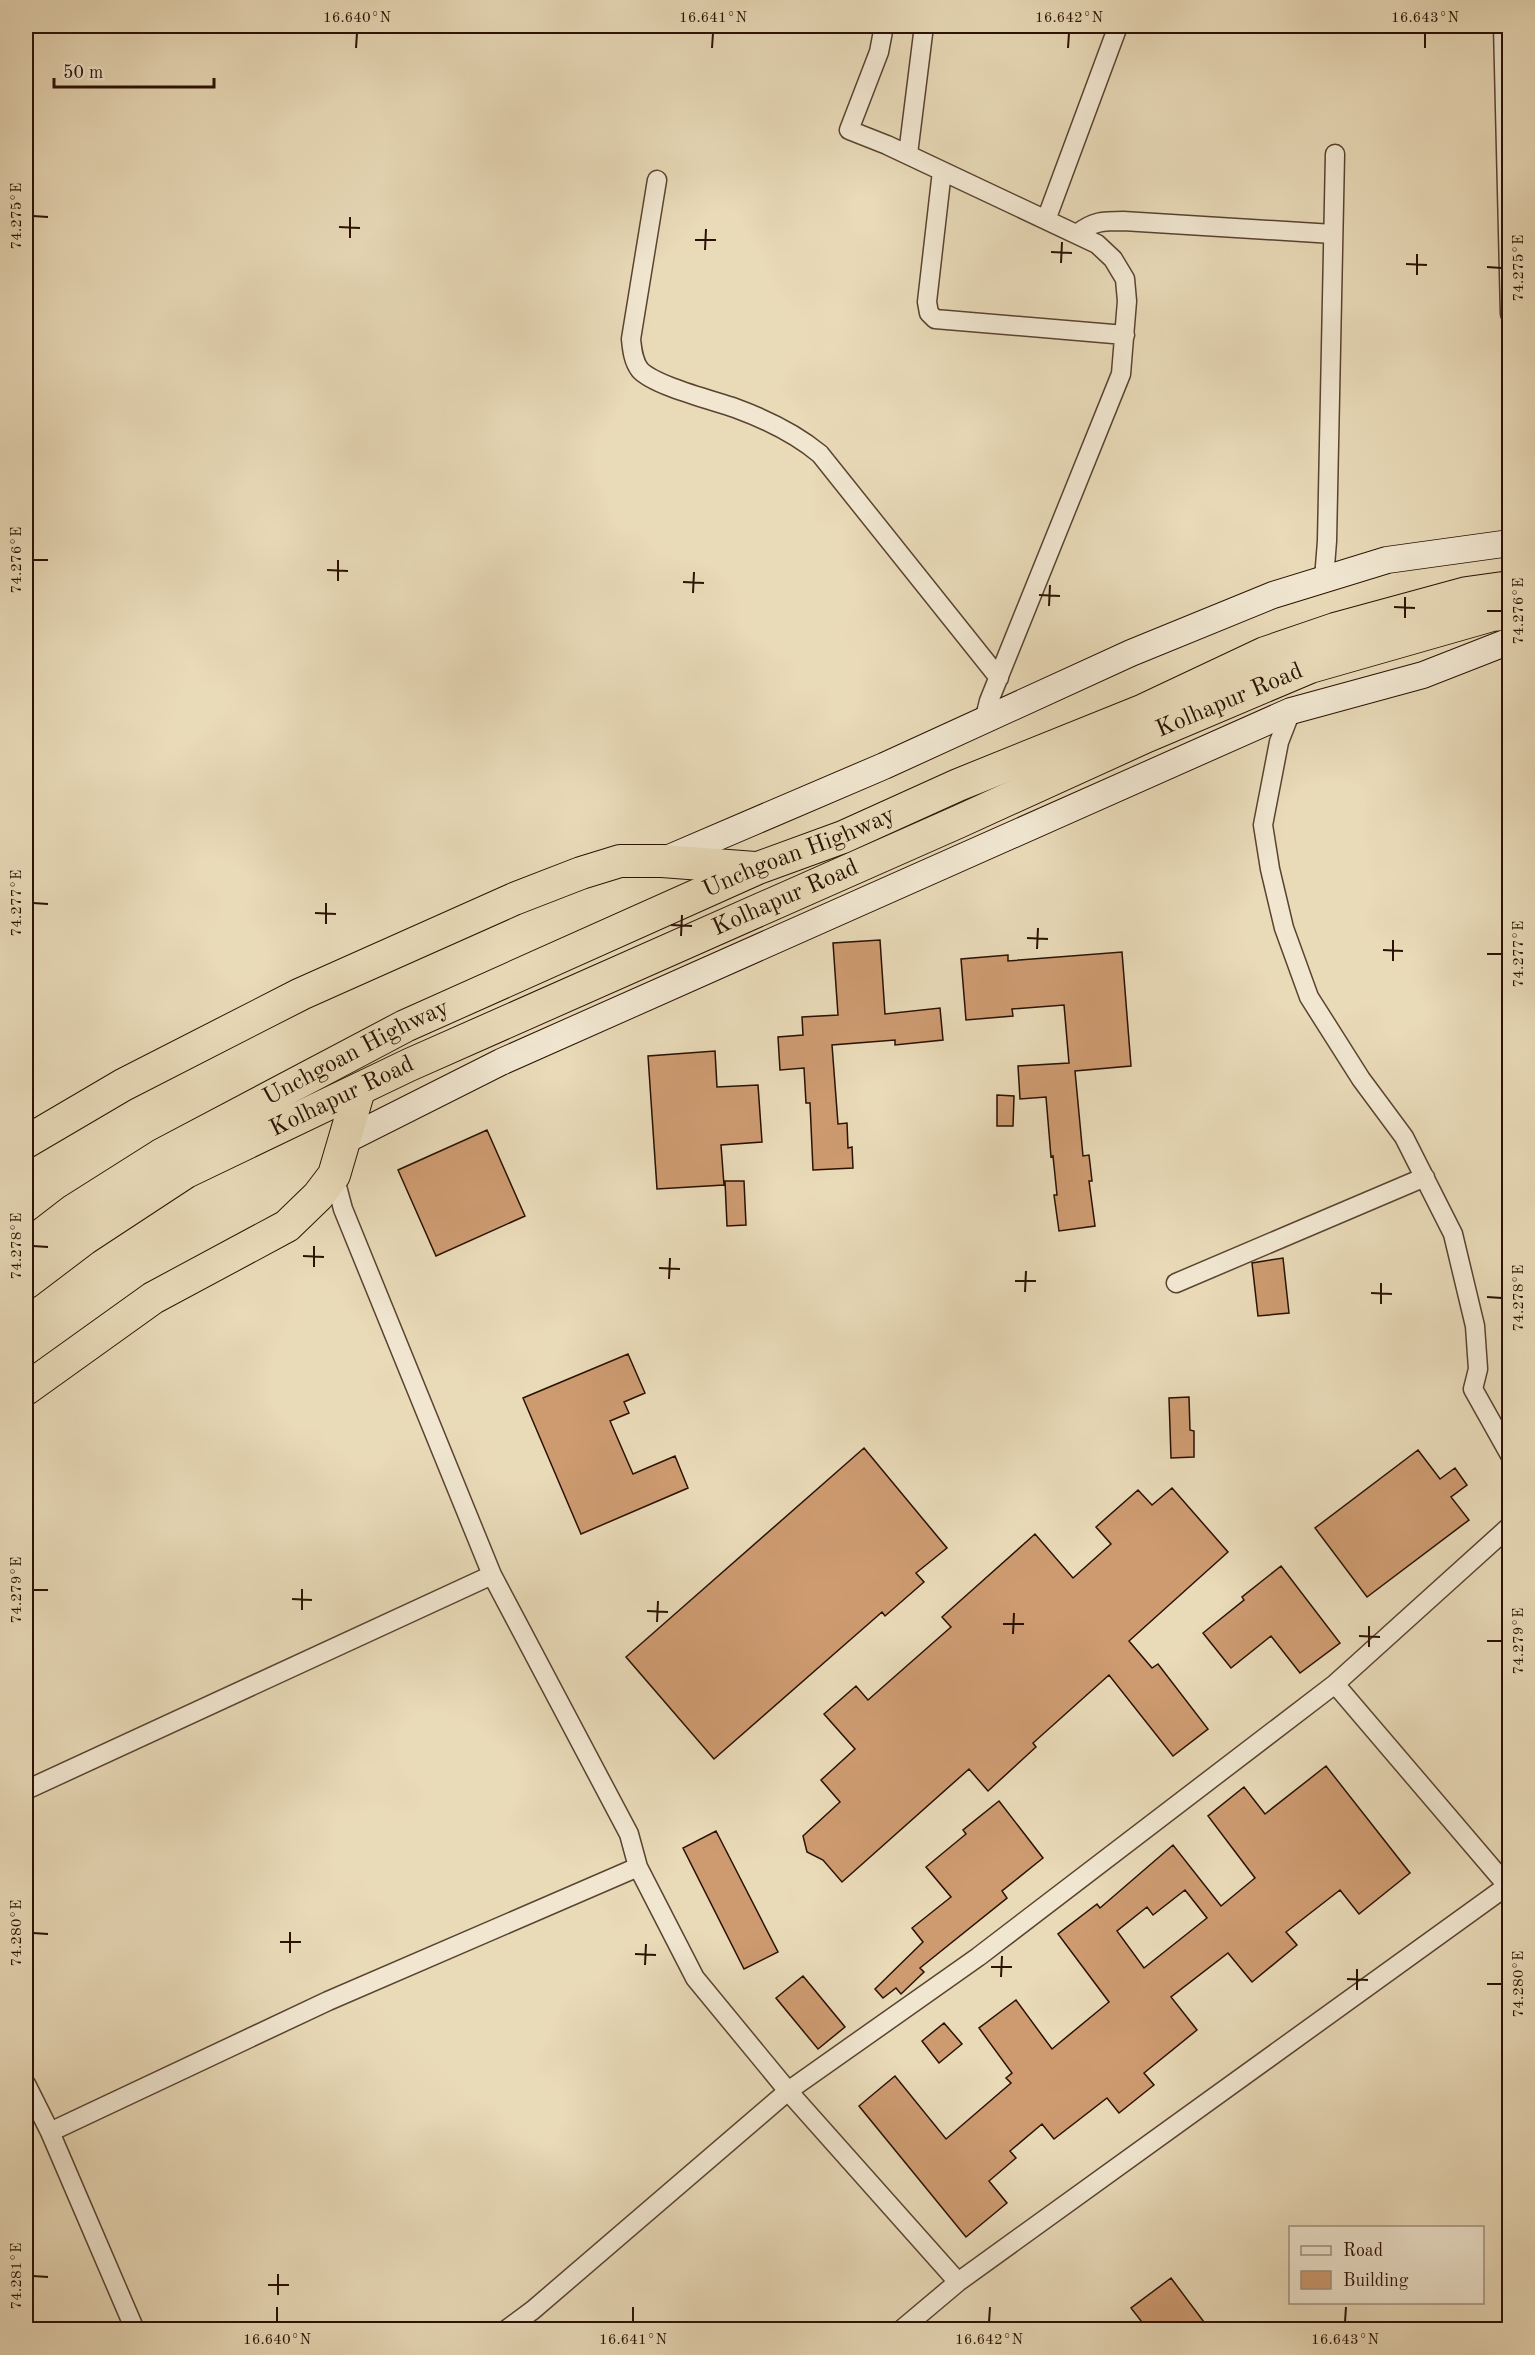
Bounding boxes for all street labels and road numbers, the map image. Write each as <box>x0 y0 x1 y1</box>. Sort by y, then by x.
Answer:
street label: Kolhapur Road <box>1153 659 1307 743</box>
street label: Unchgoan Highway <box>699 803 899 903</box>
street label: Kolhapur Road <box>709 856 862 941</box>
street label: Unchgoan Highway <box>260 996 453 1111</box>
street label: Kolhapur Road <box>266 1052 418 1142</box>

